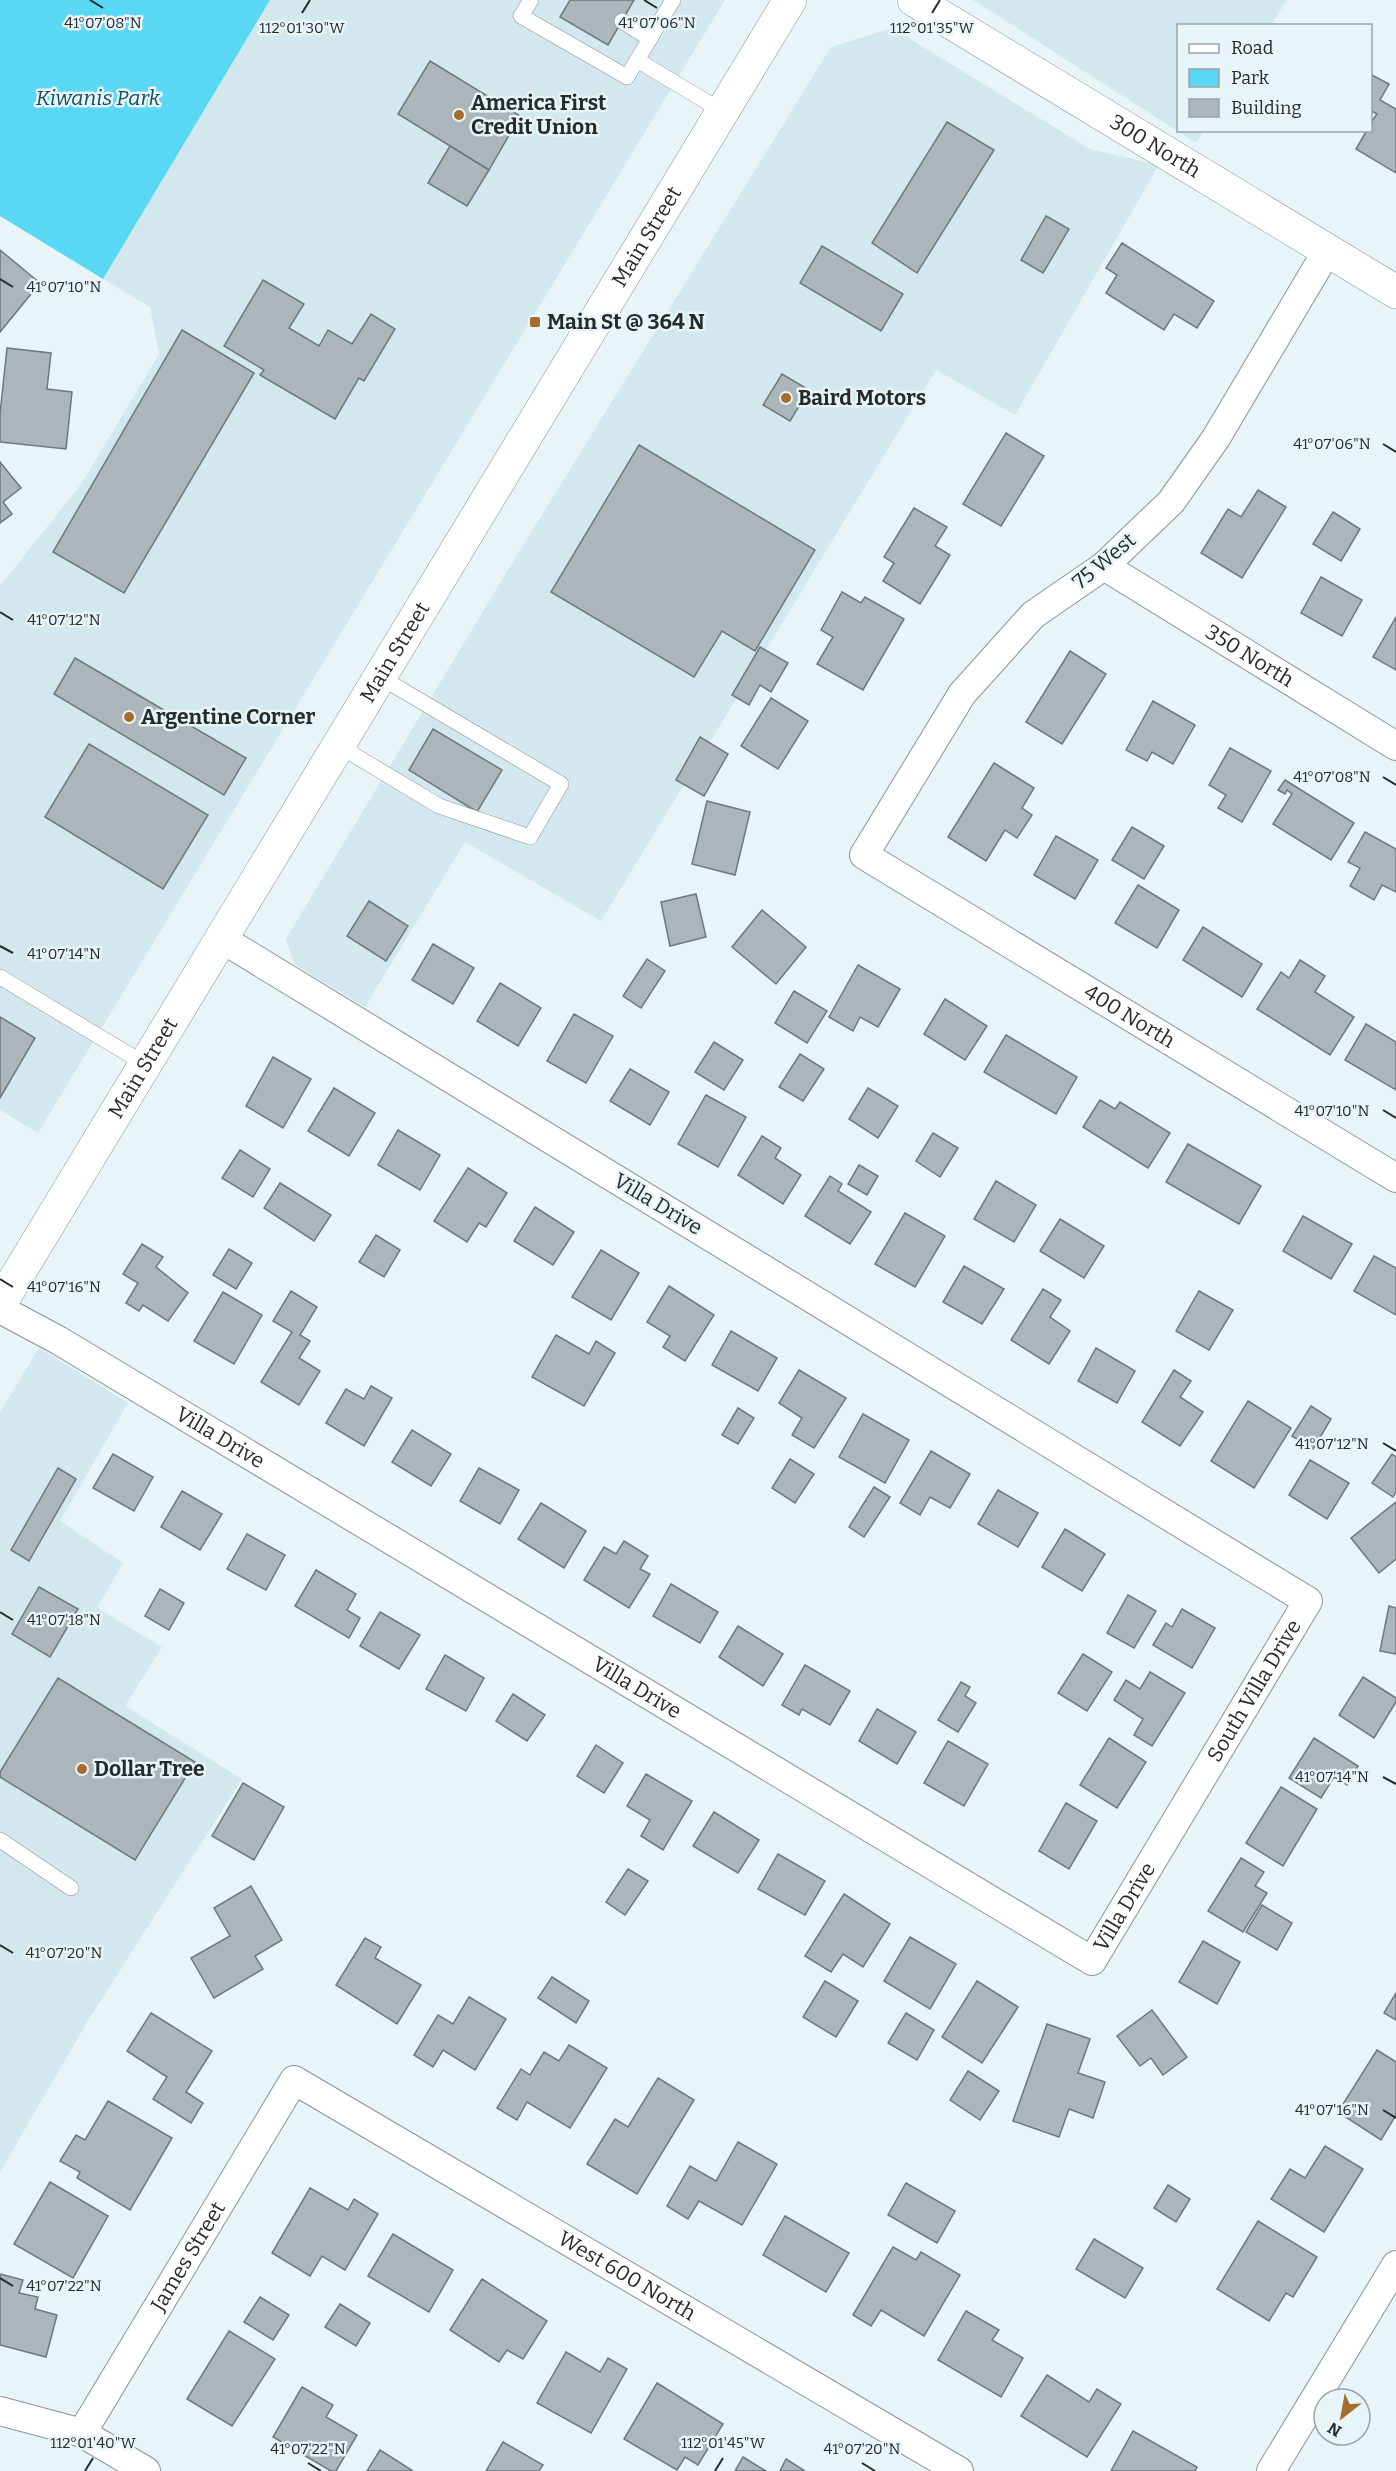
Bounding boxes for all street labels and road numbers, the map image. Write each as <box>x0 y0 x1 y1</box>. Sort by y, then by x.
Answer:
street label: 300 North <box>1105 109 1205 183</box>
street label: Main Street <box>606 181 687 292</box>
street label: 75 West <box>1067 527 1141 595</box>
street label: Main Street <box>354 597 435 707</box>
street label: 350 North <box>1201 619 1299 693</box>
street label: 400 North <box>1079 979 1180 1054</box>
street label: Main Street <box>103 1013 184 1123</box>
street label: Villa Drive <box>609 1167 707 1241</box>
street label: Villa Drive <box>171 1401 269 1474</box>
street label: South Villa Drive <box>1201 1615 1307 1767</box>
street label: Villa Drive <box>588 1651 686 1724</box>
street label: Villa Drive <box>1088 1858 1161 1956</box>
street label: James Street <box>145 2197 231 2317</box>
street label: West 600 North <box>554 2225 700 2326</box>

